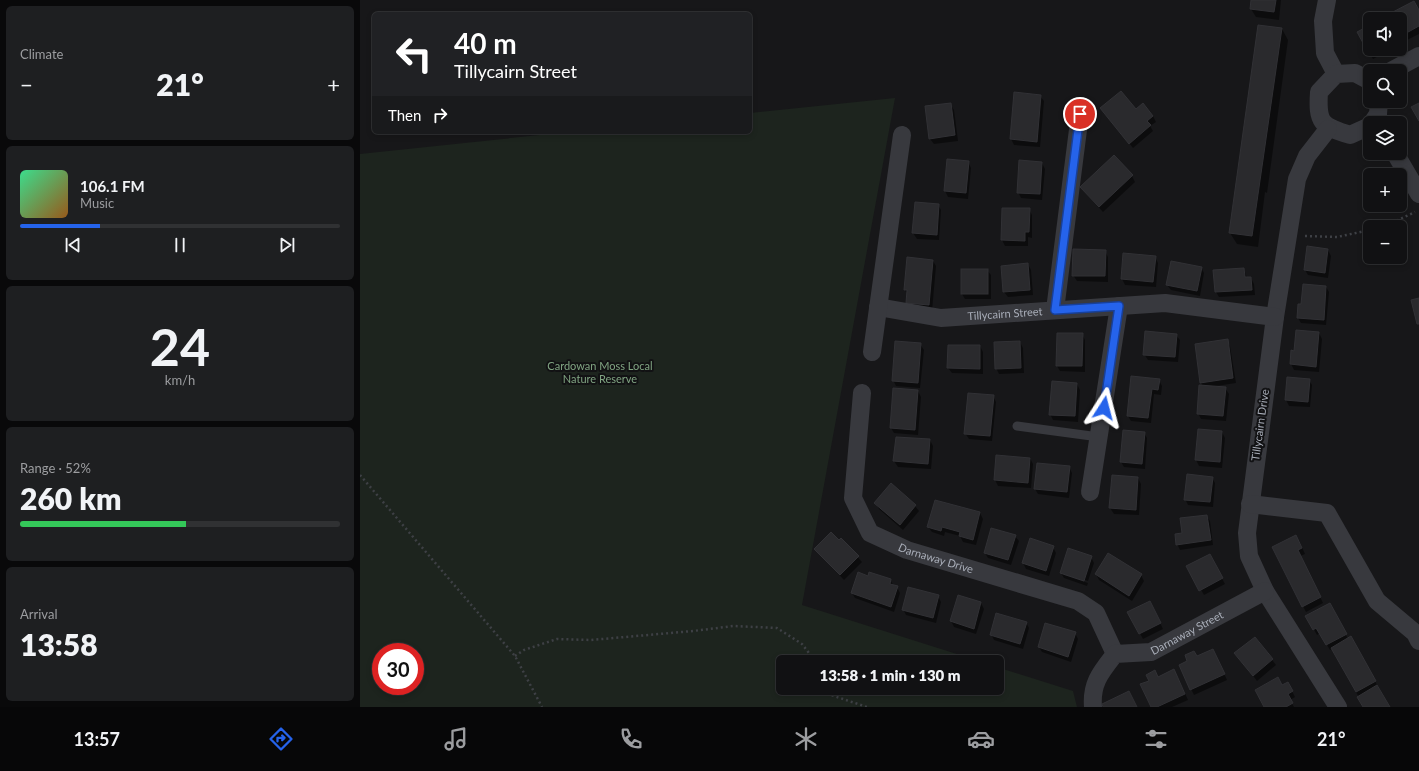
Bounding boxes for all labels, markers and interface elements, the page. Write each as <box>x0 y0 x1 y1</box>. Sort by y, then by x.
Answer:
map controls <box>1363 12 1407 264</box>
button: sound <box>1363 12 1407 56</box>
text: 40 m <box>454 26 517 60</box>
icon: left <box>388 28 440 80</box>
text: Climate <box>20 46 63 62</box>
text: Tillycairn Street <box>454 60 577 82</box>
button: search <box>1363 64 1407 108</box>
text: 21° <box>156 66 204 102</box>
text: − <box>20 71 33 98</box>
text: + <box>327 71 340 98</box>
pin <box>1063 97 1097 131</box>
icon: arrive <box>1069 103 1091 125</box>
icon: right <box>429 104 451 126</box>
text: Then <box>388 106 421 124</box>
button: layers <box>1363 116 1407 160</box>
button: + <box>1363 168 1407 212</box>
text: 106.1 FM <box>80 177 145 195</box>
text: Music <box>80 195 114 211</box>
button: − <box>1363 220 1407 264</box>
icon: previous <box>62 234 84 256</box>
icon: pause <box>169 234 191 256</box>
icon: next <box>276 234 298 256</box>
street label: Tillycairn Street <box>967 304 1043 322</box>
text: 24 <box>150 315 210 377</box>
park label: Cardowan Moss Local Nature Reserve <box>547 359 653 385</box>
text: km/h <box>165 372 195 388</box>
position arrow <box>1083 387 1125 429</box>
street label: Tillycairn Drive <box>1248 388 1271 462</box>
text: Range · 52% <box>20 460 91 476</box>
text: 260 km <box>20 480 121 516</box>
street label: Darnaway Drive <box>896 540 975 575</box>
text: Arrival <box>20 606 57 622</box>
street label: Darnaway Street <box>1148 608 1225 657</box>
text: 13:58 <box>20 626 98 662</box>
speed limit sign: 30 <box>372 643 424 695</box>
text: 13:58 · 1 min · 130 m <box>819 666 961 684</box>
icon: directions <box>267 725 295 753</box>
icon: music <box>442 725 470 753</box>
icon: phone <box>617 725 645 753</box>
icon: climate <box>792 725 820 753</box>
icon: car <box>967 725 995 753</box>
icon: filters <box>1142 725 1170 753</box>
text: 13:57 <box>74 728 120 750</box>
text: 21° <box>1317 728 1345 750</box>

